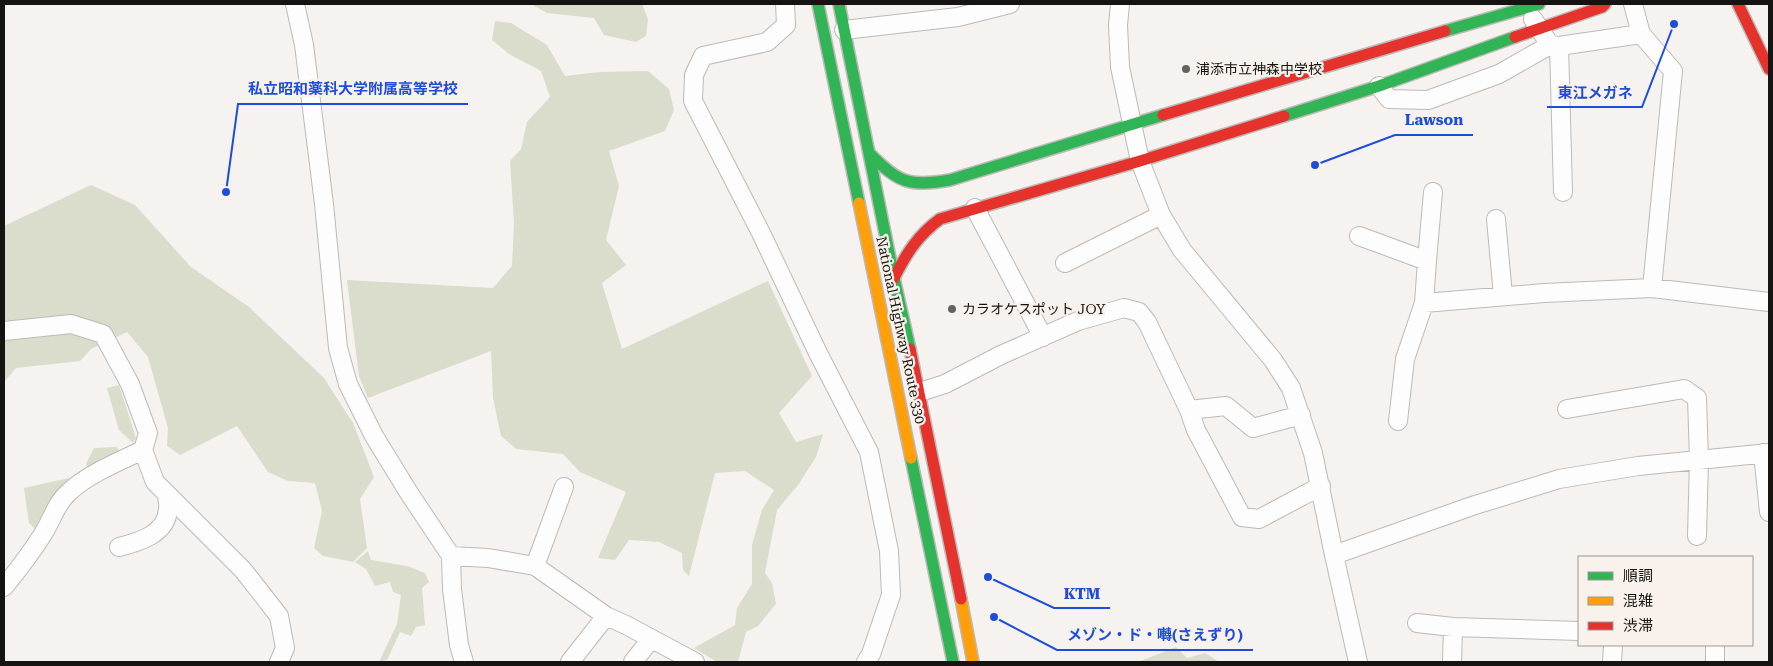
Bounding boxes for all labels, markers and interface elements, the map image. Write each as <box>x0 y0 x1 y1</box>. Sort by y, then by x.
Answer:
place label: 浦添市立神森中学校 <box>1196 61 1322 77</box>
marker: 浦添市立神森中学校 <box>1180 63 1192 75</box>
callout: 私立昭和薬科大学附属高等学校 <box>238 74 468 104</box>
callout: 東江メガネ <box>1547 77 1642 107</box>
text: 私立昭和薬科大学附属高等学校 <box>248 80 458 98</box>
text: 東江メガネ <box>1557 84 1633 102</box>
callout: Lawson <box>1395 105 1473 135</box>
text: Lawson <box>1405 111 1463 129</box>
street label: National Highway Route 330 <box>873 235 929 425</box>
place label: カラオケスポット JOY <box>962 301 1106 317</box>
marker: カラオケスポット JOY <box>946 303 958 315</box>
legend <box>1578 556 1753 646</box>
text: 順調 <box>1623 567 1653 585</box>
callout: KTM <box>1054 578 1110 608</box>
text: KTM <box>1064 585 1101 603</box>
text: 混雑 <box>1623 592 1653 610</box>
text: 渋滞 <box>1623 617 1653 635</box>
callout: メゾン・ド・囀(さえずり) <box>1057 620 1253 650</box>
text: メゾン・ド・囀(さえずり) <box>1067 626 1243 644</box>

